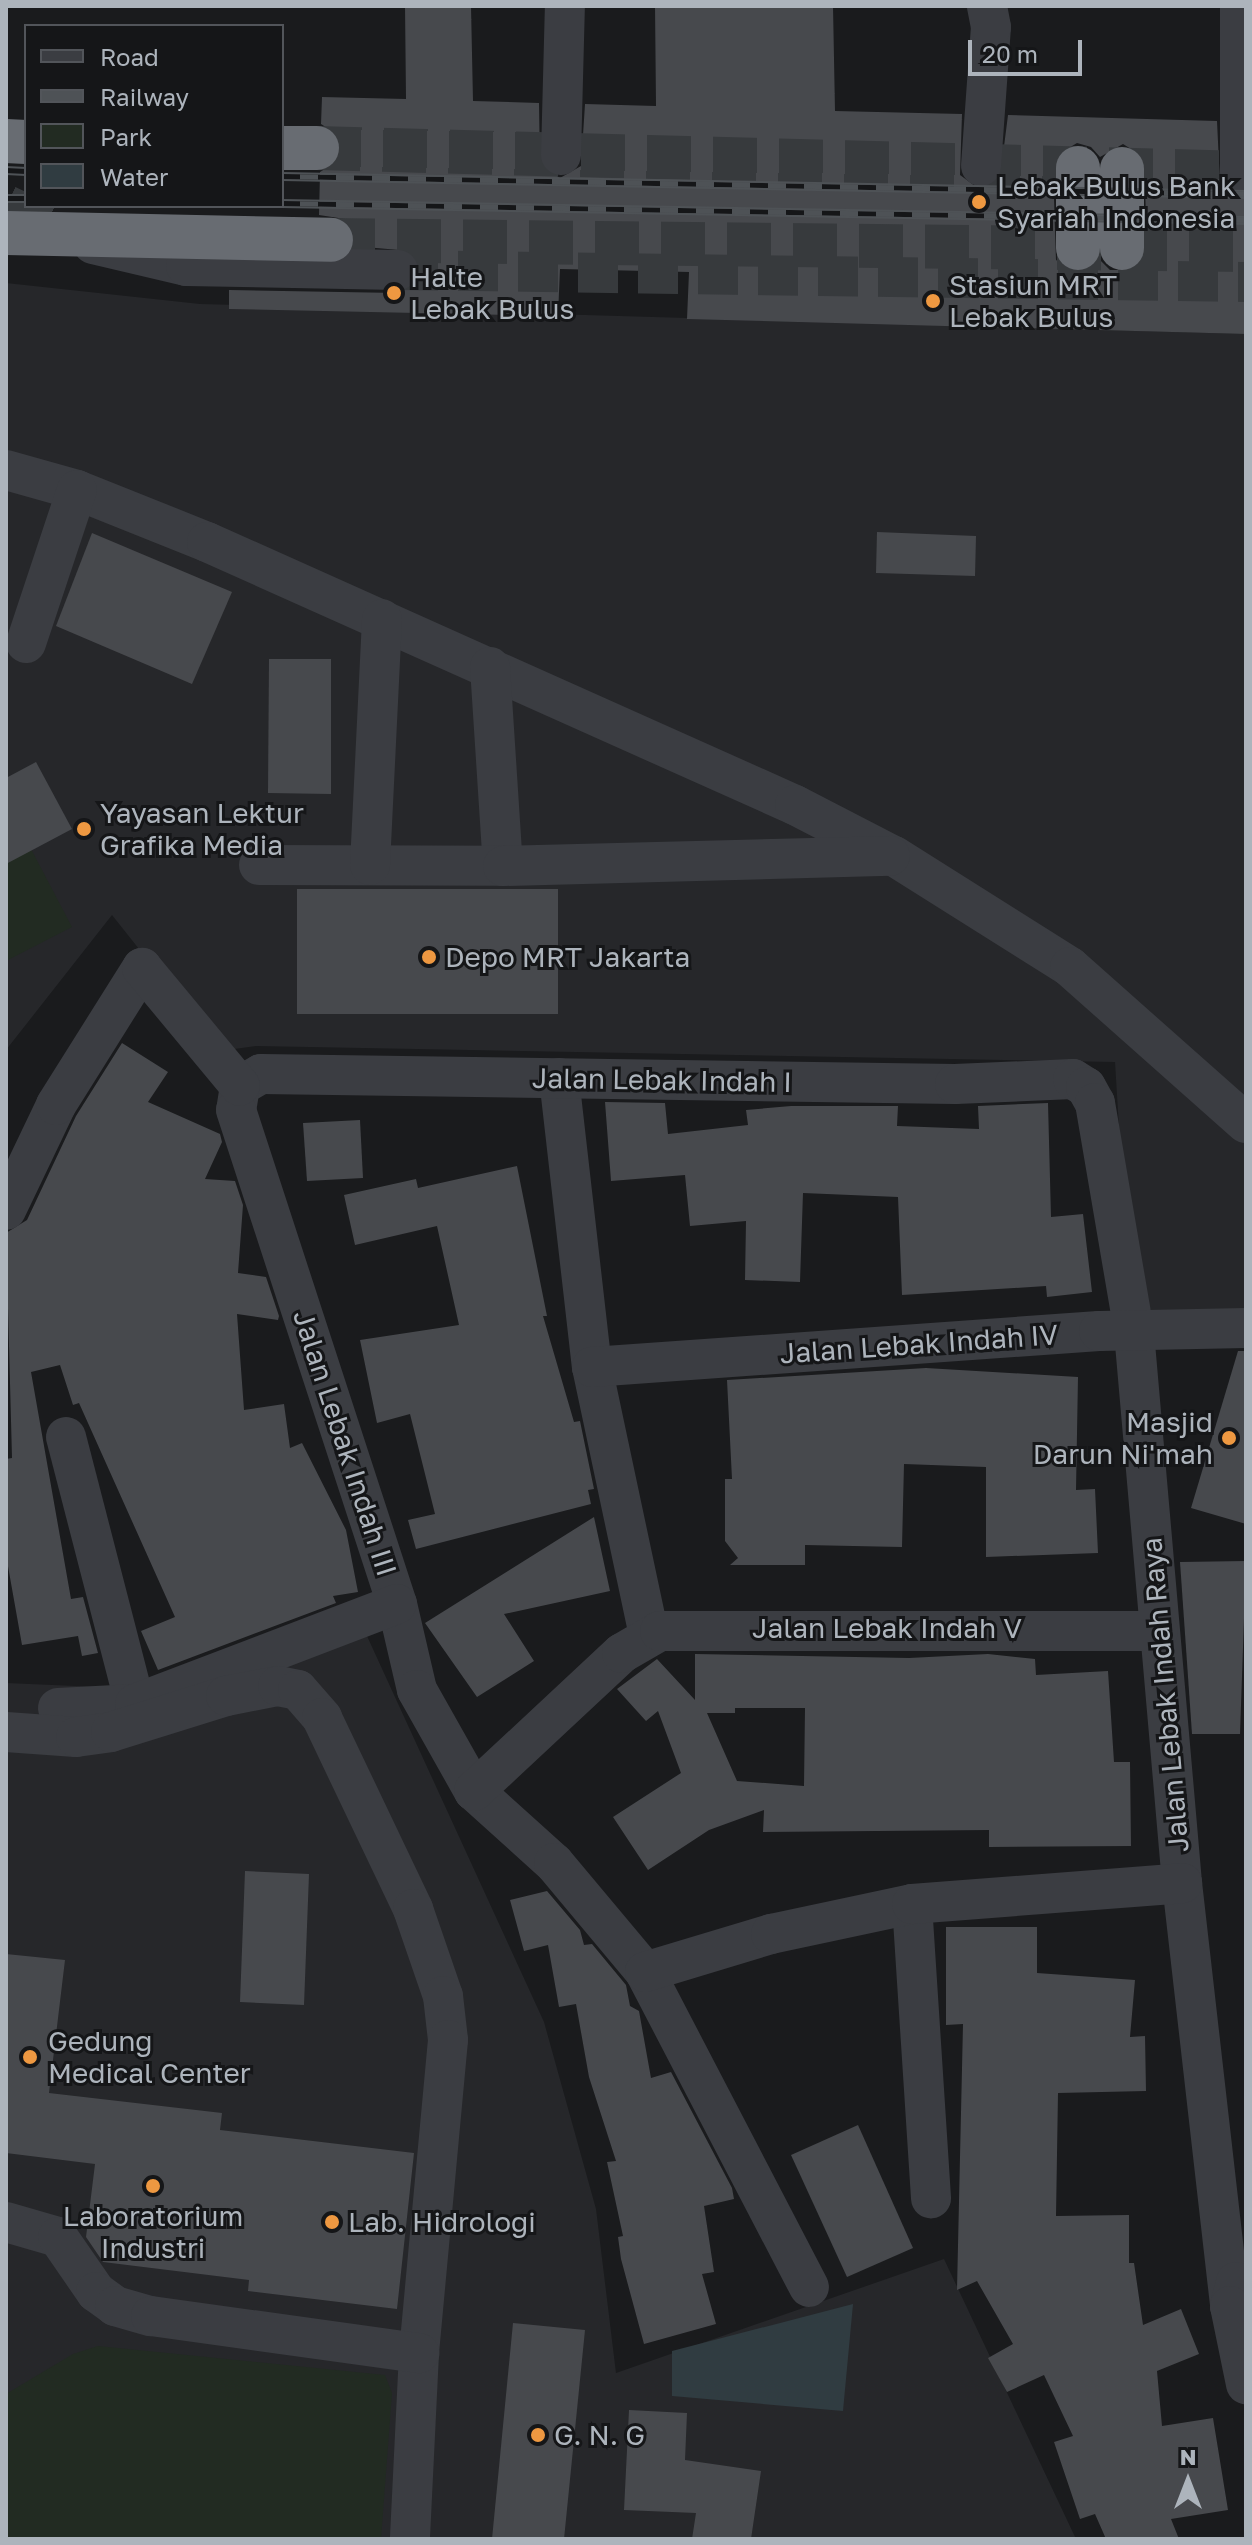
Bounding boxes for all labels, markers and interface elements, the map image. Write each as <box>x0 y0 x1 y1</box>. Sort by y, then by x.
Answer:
legend <box>24 24 284 208</box>
scale bar <box>972 24 1086 74</box>
text: 20 m <box>982 39 1038 68</box>
text: Road <box>100 42 159 71</box>
text: Railway <box>100 82 189 111</box>
text: Park <box>100 122 152 151</box>
text: Water <box>100 162 168 191</box>
place label: Lebak Bulus Bank Syariah Indonesia <box>997 169 1236 235</box>
marker: Lebak Bulus Bank Syariah Indonesia <box>968 191 990 213</box>
place label: Halte Lebak Bulus <box>410 260 574 326</box>
place label: Stasiun MRT Lebak Bulus <box>949 268 1117 334</box>
marker: Halte Lebak Bulus <box>385 284 403 302</box>
marker: Stasiun MRT Lebak Bulus <box>924 292 942 310</box>
place label: Yayasan Lektur Grafika Media <box>100 796 304 862</box>
marker: Yayasan Lektur Grafika Media <box>75 820 93 838</box>
place label: Depo MRT Jakarta <box>445 940 690 974</box>
marker: Depo MRT Jakarta <box>420 948 438 966</box>
street label: Jalan Lebak Indah I <box>532 1061 792 1099</box>
street label: Jalan Lebak Indah III <box>286 1306 404 1580</box>
street label: Jalan Lebak Indah IV <box>779 1318 1059 1370</box>
place label: Masjid Darun Ni'mah <box>1033 1405 1213 1471</box>
marker: Masjid Darun Ni'mah <box>1220 1429 1238 1447</box>
street label: Jalan Lebak Indah Raya <box>1134 1536 1196 1854</box>
street label: Jalan Lebak Indah V <box>752 1611 1022 1645</box>
place label: Gedung Medical Center <box>48 2024 251 2090</box>
marker: Gedung Medical Center <box>19 2046 41 2068</box>
marker: Laboratorium Industri <box>144 2177 162 2195</box>
place label: Laboratorium Industri <box>63 2199 243 2265</box>
place label: Lab. Hidrologi <box>348 2205 536 2239</box>
marker: Lab. Hidrologi <box>323 2213 341 2231</box>
place label: G. N. G <box>554 2418 645 2452</box>
marker: G. N. G <box>529 2426 547 2444</box>
north arrow <box>1148 2441 1228 2521</box>
text: N <box>1180 2443 1196 2470</box>

